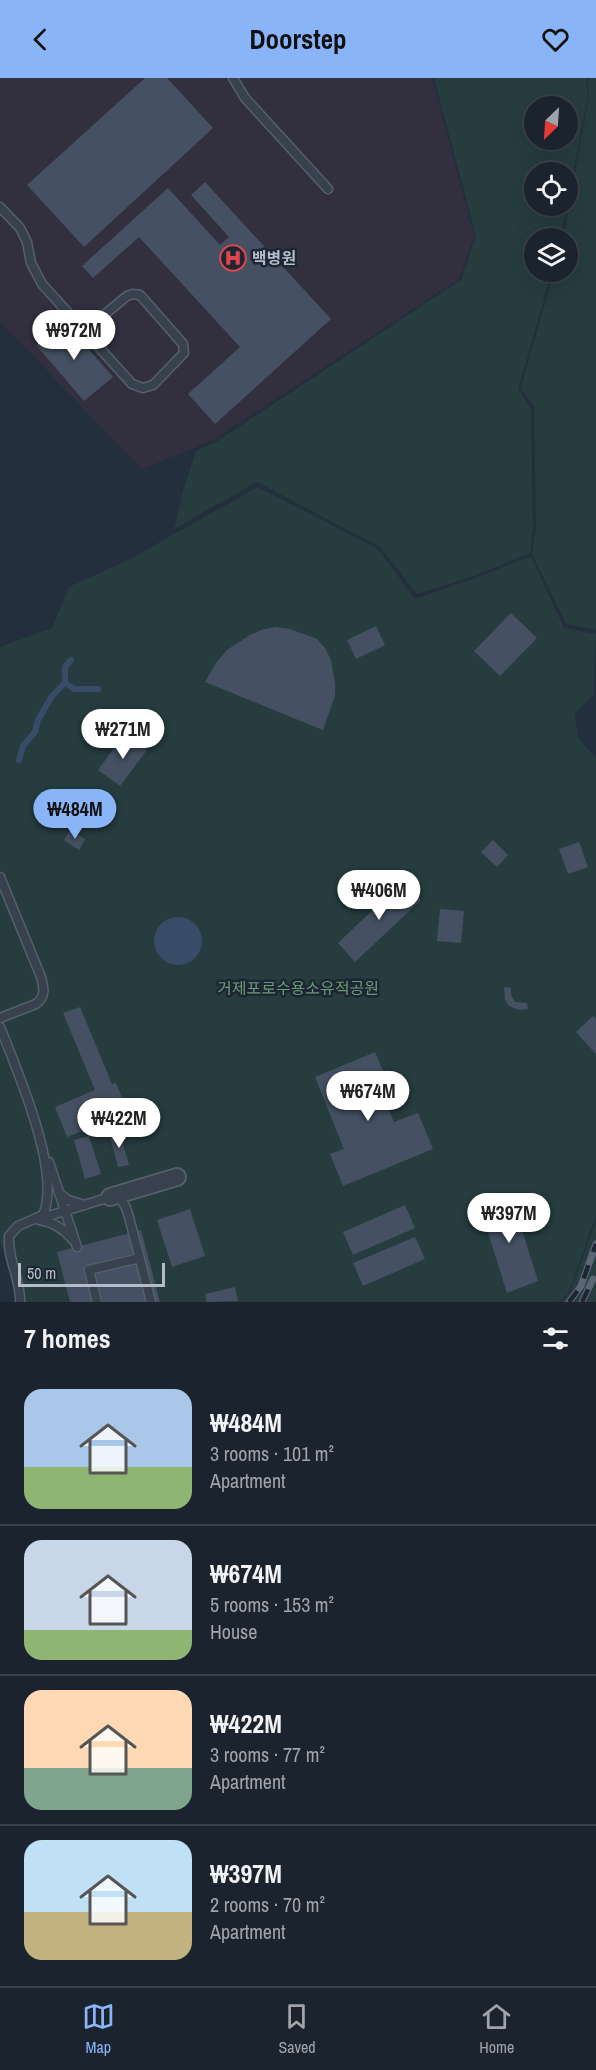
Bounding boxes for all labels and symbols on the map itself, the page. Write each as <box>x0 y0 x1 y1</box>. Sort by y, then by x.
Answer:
north arrow <box>524 96 578 150</box>
hospital icon: 백병원 <box>218 243 248 273</box>
place label: 백병원 <box>252 247 296 269</box>
pin: ₩972M <box>32 310 116 361</box>
pin: ₩271M <box>81 709 165 760</box>
pin: ₩484M <box>33 789 117 840</box>
pin: ₩406M <box>337 870 421 921</box>
park label: 거제포로수용소유적공원 <box>217 977 379 999</box>
pin: ₩674M <box>326 1071 410 1122</box>
pin: ₩422M <box>77 1098 161 1149</box>
pin: ₩397M <box>467 1193 551 1244</box>
scale bar <box>18 1260 165 1288</box>

